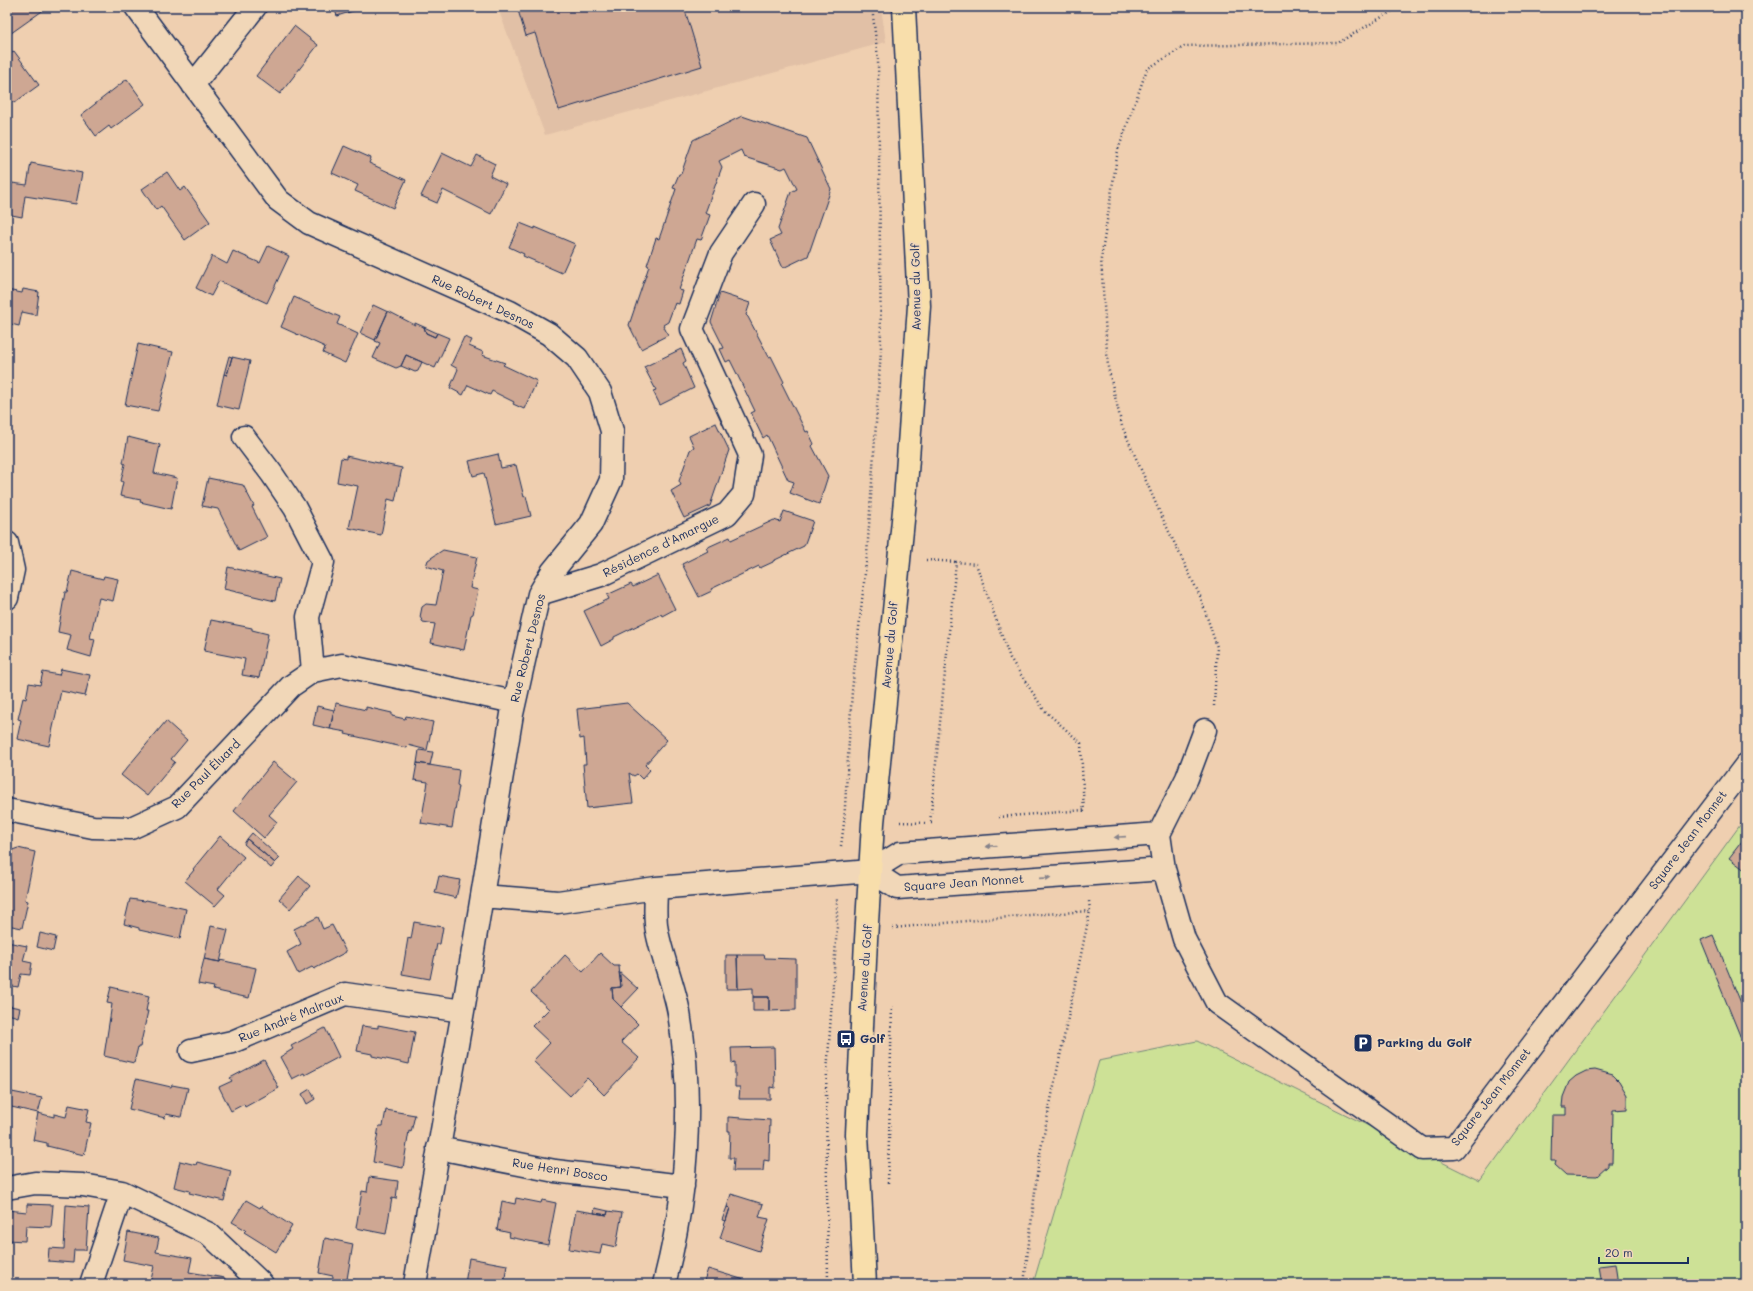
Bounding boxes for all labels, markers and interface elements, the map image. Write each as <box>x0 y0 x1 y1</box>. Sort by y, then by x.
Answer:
street label: Avenue du Golf <box>906 243 924 331</box>
street label: Rue Robert Desnos <box>429 270 538 332</box>
street label: Résidence d'Amargue <box>600 510 721 580</box>
street label: Rue Robert Desnos <box>506 591 548 704</box>
street label: Avenue du Golf <box>877 601 901 689</box>
street label: Rue Paul Éluard <box>167 735 244 811</box>
street label: Square Jean Monnet <box>1645 786 1730 892</box>
one-way arrow <box>1114 834 1126 841</box>
one-way arrow <box>984 843 997 850</box>
street label: Square Jean Monnet <box>903 870 1025 894</box>
one-way arrow <box>1039 874 1051 881</box>
street label: Avenue du Golf <box>853 924 875 1012</box>
street label: Rue André Malraux <box>236 989 345 1045</box>
bus stop icon: Golf <box>835 1028 857 1050</box>
place label: Golf <box>860 1030 886 1046</box>
parking icon: Parking du Golf <box>1352 1032 1374 1054</box>
place label: Parking du Golf <box>1377 1034 1472 1050</box>
street label: Square Jean Monnet <box>1447 1044 1534 1149</box>
street label: Rue Henri Bosco <box>511 1154 609 1184</box>
scale bar <box>1599 1239 1688 1265</box>
text: 20 m <box>1605 1244 1633 1260</box>

